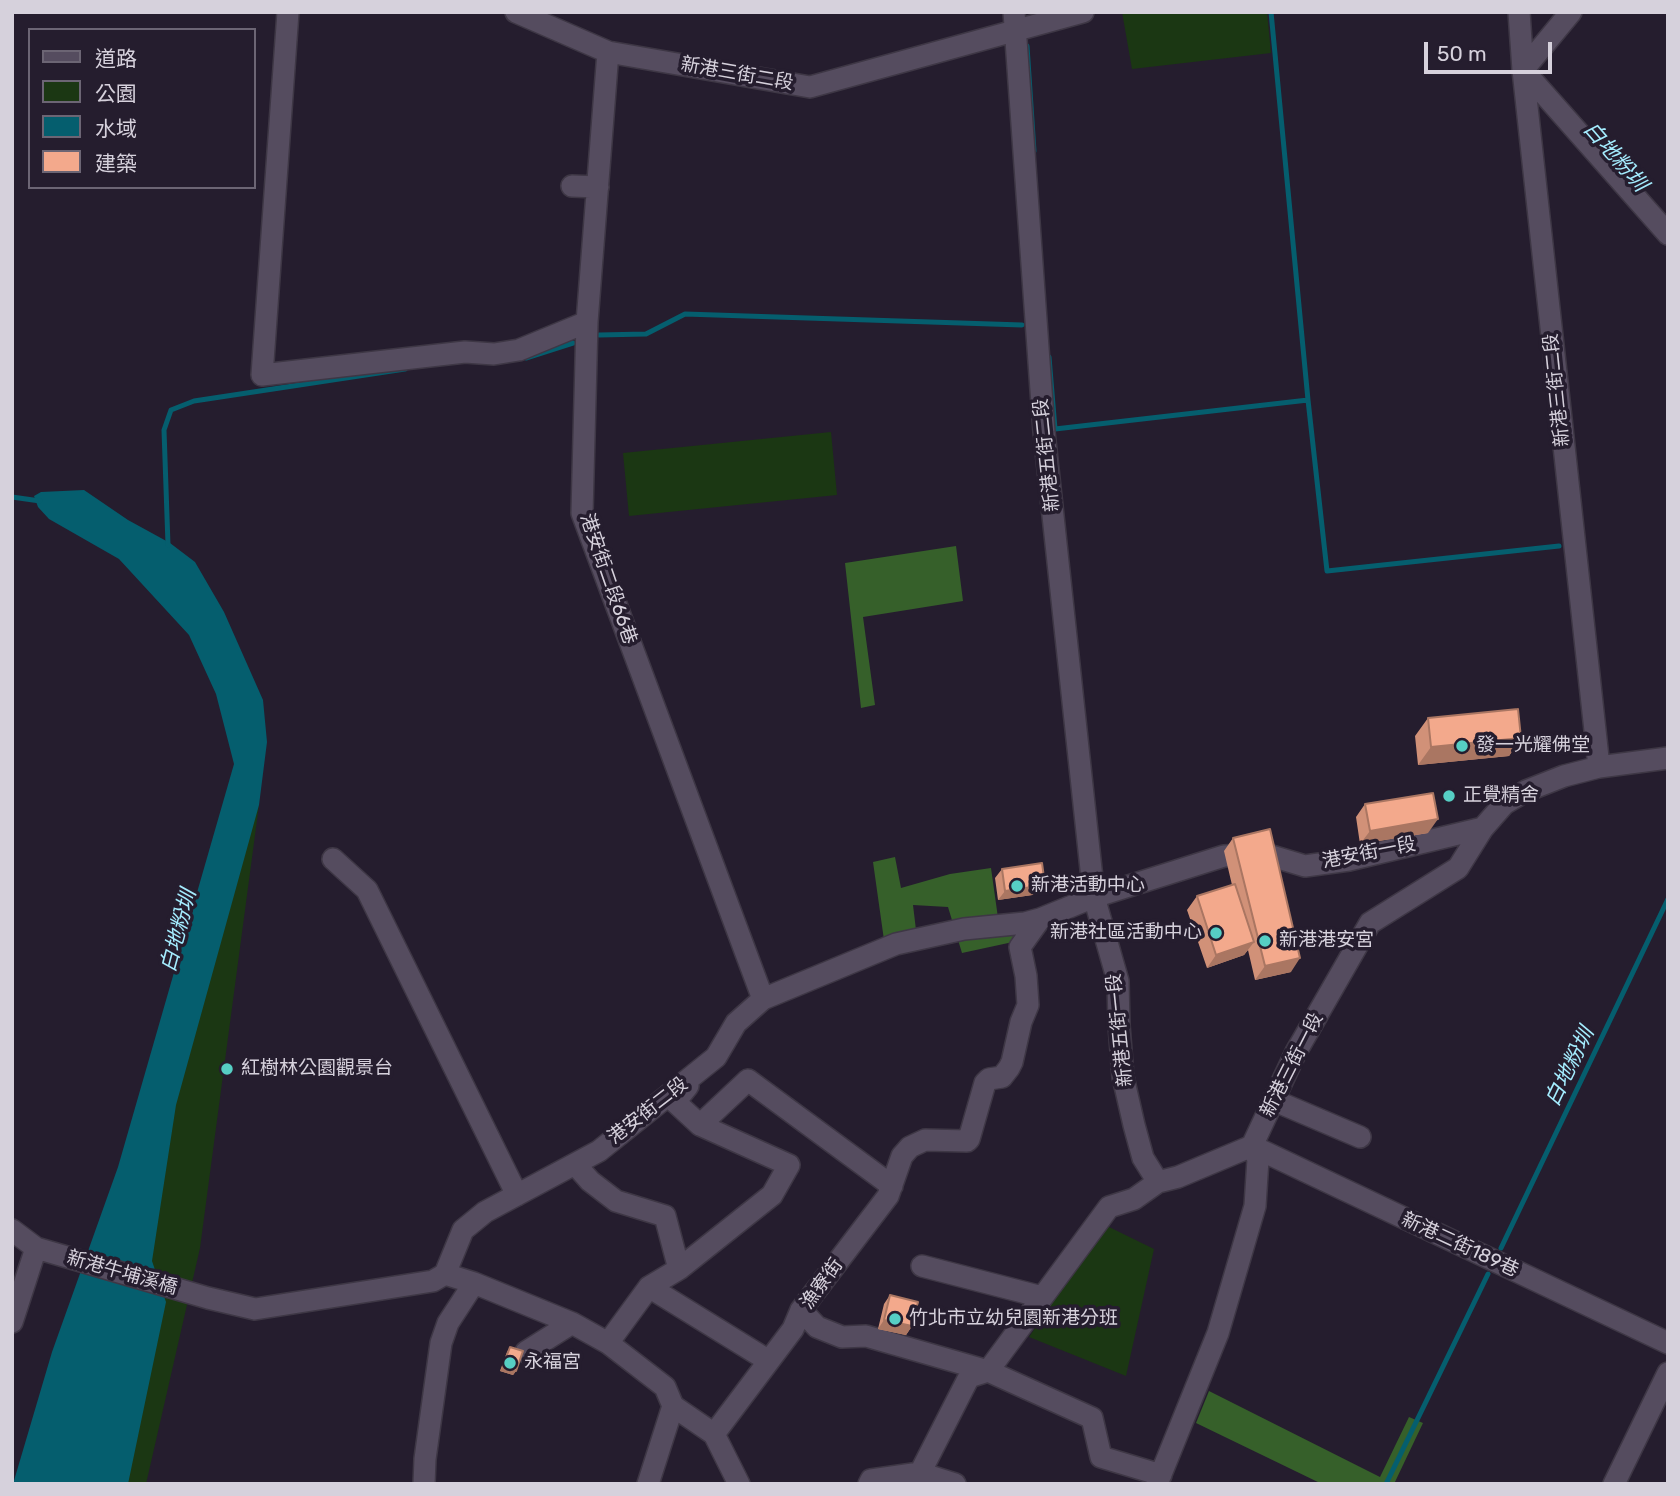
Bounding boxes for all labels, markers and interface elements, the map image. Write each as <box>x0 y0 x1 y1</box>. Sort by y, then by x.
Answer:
legend <box>28 28 256 189</box>
scale bar <box>1428 28 1556 72</box>
text: 50 m <box>1437 41 1487 66</box>
text: 道路 <box>95 46 137 71</box>
street label: 新港三街二段 <box>679 53 795 95</box>
text: 公園 <box>95 81 137 106</box>
text: 水域 <box>95 116 137 141</box>
water label: 白地粉圳 <box>1578 117 1652 197</box>
text: 建築 <box>95 151 137 176</box>
street label: 新港三街二段 <box>1540 332 1574 448</box>
street label: 新港五街二段 <box>1030 397 1064 513</box>
street label: 港安街二段66巷 <box>575 511 641 647</box>
place label: 發一光耀佛堂 <box>1476 735 1590 757</box>
marker: 發一光耀佛堂 <box>1454 738 1470 754</box>
place label: 正覺精舍 <box>1463 785 1539 807</box>
marker: 正覺精舍 <box>1441 788 1457 804</box>
street label: 港安街一段 <box>1320 833 1418 873</box>
place label: 新港活動中心 <box>1031 875 1145 897</box>
marker: 新港活動中心 <box>1009 878 1025 894</box>
water label: 白地粉圳 <box>156 887 202 975</box>
place label: 新港社區活動中心 <box>1050 922 1202 944</box>
marker: 新港社區活動中心 <box>1208 925 1224 941</box>
place label: 新港港安宮 <box>1279 930 1374 952</box>
marker: 新港港安宮 <box>1257 933 1273 949</box>
street label: 新港五街一段 <box>1103 972 1137 1088</box>
street label: 新港三街一段 <box>1256 1009 1328 1121</box>
water label: 白地粉圳 <box>1540 1024 1600 1110</box>
place label: 紅樹林公園觀景台 <box>241 1058 393 1080</box>
marker: 紅樹林公園觀景台 <box>219 1061 235 1077</box>
street label: 港安街二段 <box>604 1073 692 1149</box>
street label: 新港二街189巷 <box>1398 1208 1522 1282</box>
street label: 新港牛埔溪橋 <box>64 1246 180 1300</box>
street label: 漁寮街 <box>796 1254 848 1314</box>
place label: 竹北市立幼兒園新港分班 <box>909 1308 1118 1330</box>
marker: 竹北市立幼兒園新港分班 <box>887 1311 903 1327</box>
place label: 永福宮 <box>524 1352 581 1374</box>
marker: 永福宮 <box>502 1355 518 1371</box>

